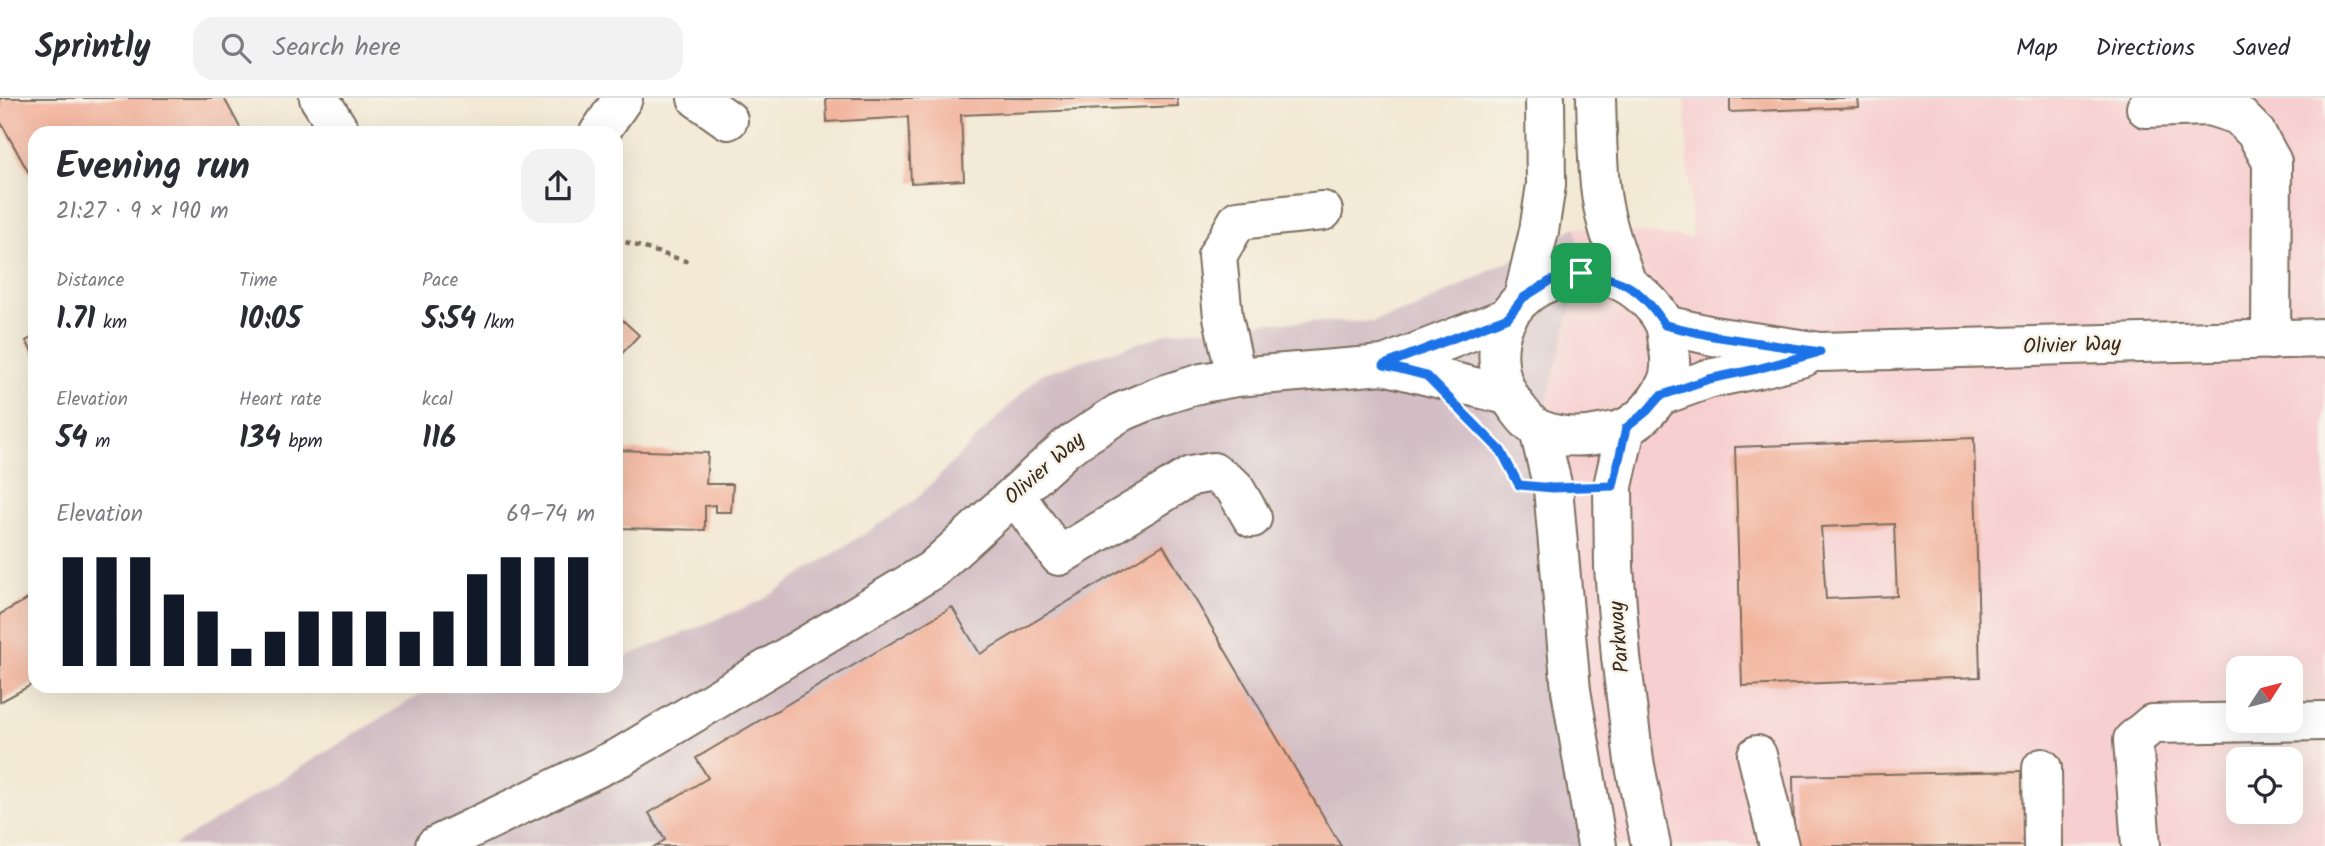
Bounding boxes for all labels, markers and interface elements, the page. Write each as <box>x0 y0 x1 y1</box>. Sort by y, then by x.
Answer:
search box <box>193 17 683 80</box>
text: Sprintly <box>35 22 151 75</box>
text: Search here <box>273 27 401 69</box>
icon: search <box>217 29 255 67</box>
text: Map <box>2016 29 2058 68</box>
text: Directions <box>2096 29 2195 68</box>
text: Saved <box>2233 29 2290 68</box>
text: Evening run <box>56 138 250 198</box>
button: share <box>521 149 595 223</box>
text: 21:27 · 9 × 190 m <box>56 194 228 230</box>
pin <box>1551 243 1611 303</box>
icon: arrive <box>1562 254 1600 292</box>
text: Distance <box>56 266 124 296</box>
text: Time <box>239 266 277 296</box>
text: Pace <box>422 266 458 296</box>
text: 1.71 <box>56 296 95 344</box>
text: 10:05 <box>239 296 301 344</box>
text: 5:54 <box>422 296 476 344</box>
text: km <box>95 308 127 338</box>
text: /km <box>476 308 514 338</box>
street label: Olivier Way <box>2023 328 2122 364</box>
text: Elevation <box>56 385 128 415</box>
text: Heart rate <box>239 385 322 415</box>
text: kcal <box>422 385 453 415</box>
text: 54 <box>56 415 88 463</box>
text: 134 <box>239 415 281 463</box>
text: 116 <box>422 415 456 463</box>
street label: Olivier Way <box>997 424 1093 514</box>
text: m <box>88 427 110 457</box>
text: bpm <box>281 427 323 457</box>
text: Elevation <box>56 497 143 533</box>
text: 69–74 m <box>506 497 595 533</box>
street label: Parkway <box>1600 600 1640 674</box>
north arrow <box>2226 656 2303 733</box>
map controls <box>2226 656 2303 824</box>
button: locate <box>2226 747 2303 824</box>

